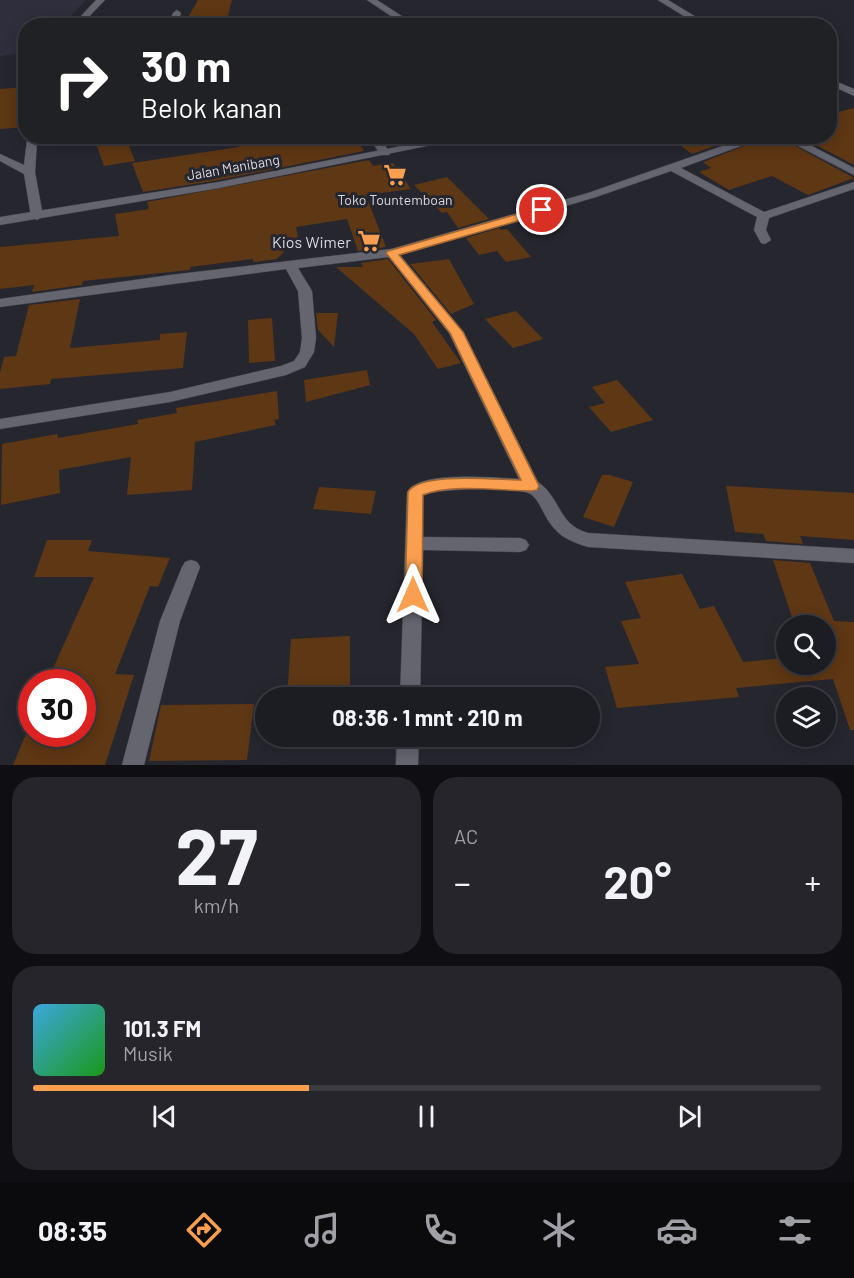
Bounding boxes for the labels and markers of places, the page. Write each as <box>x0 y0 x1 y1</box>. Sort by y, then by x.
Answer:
supermarket icon: Toko Tountemboan <box>382 162 408 188</box>
pin <box>516 184 567 235</box>
place label: Toko Tountemboan <box>337 191 453 208</box>
supermarket icon: Kios Wimer <box>356 228 382 254</box>
place label: Kios Wimer <box>272 232 351 251</box>

